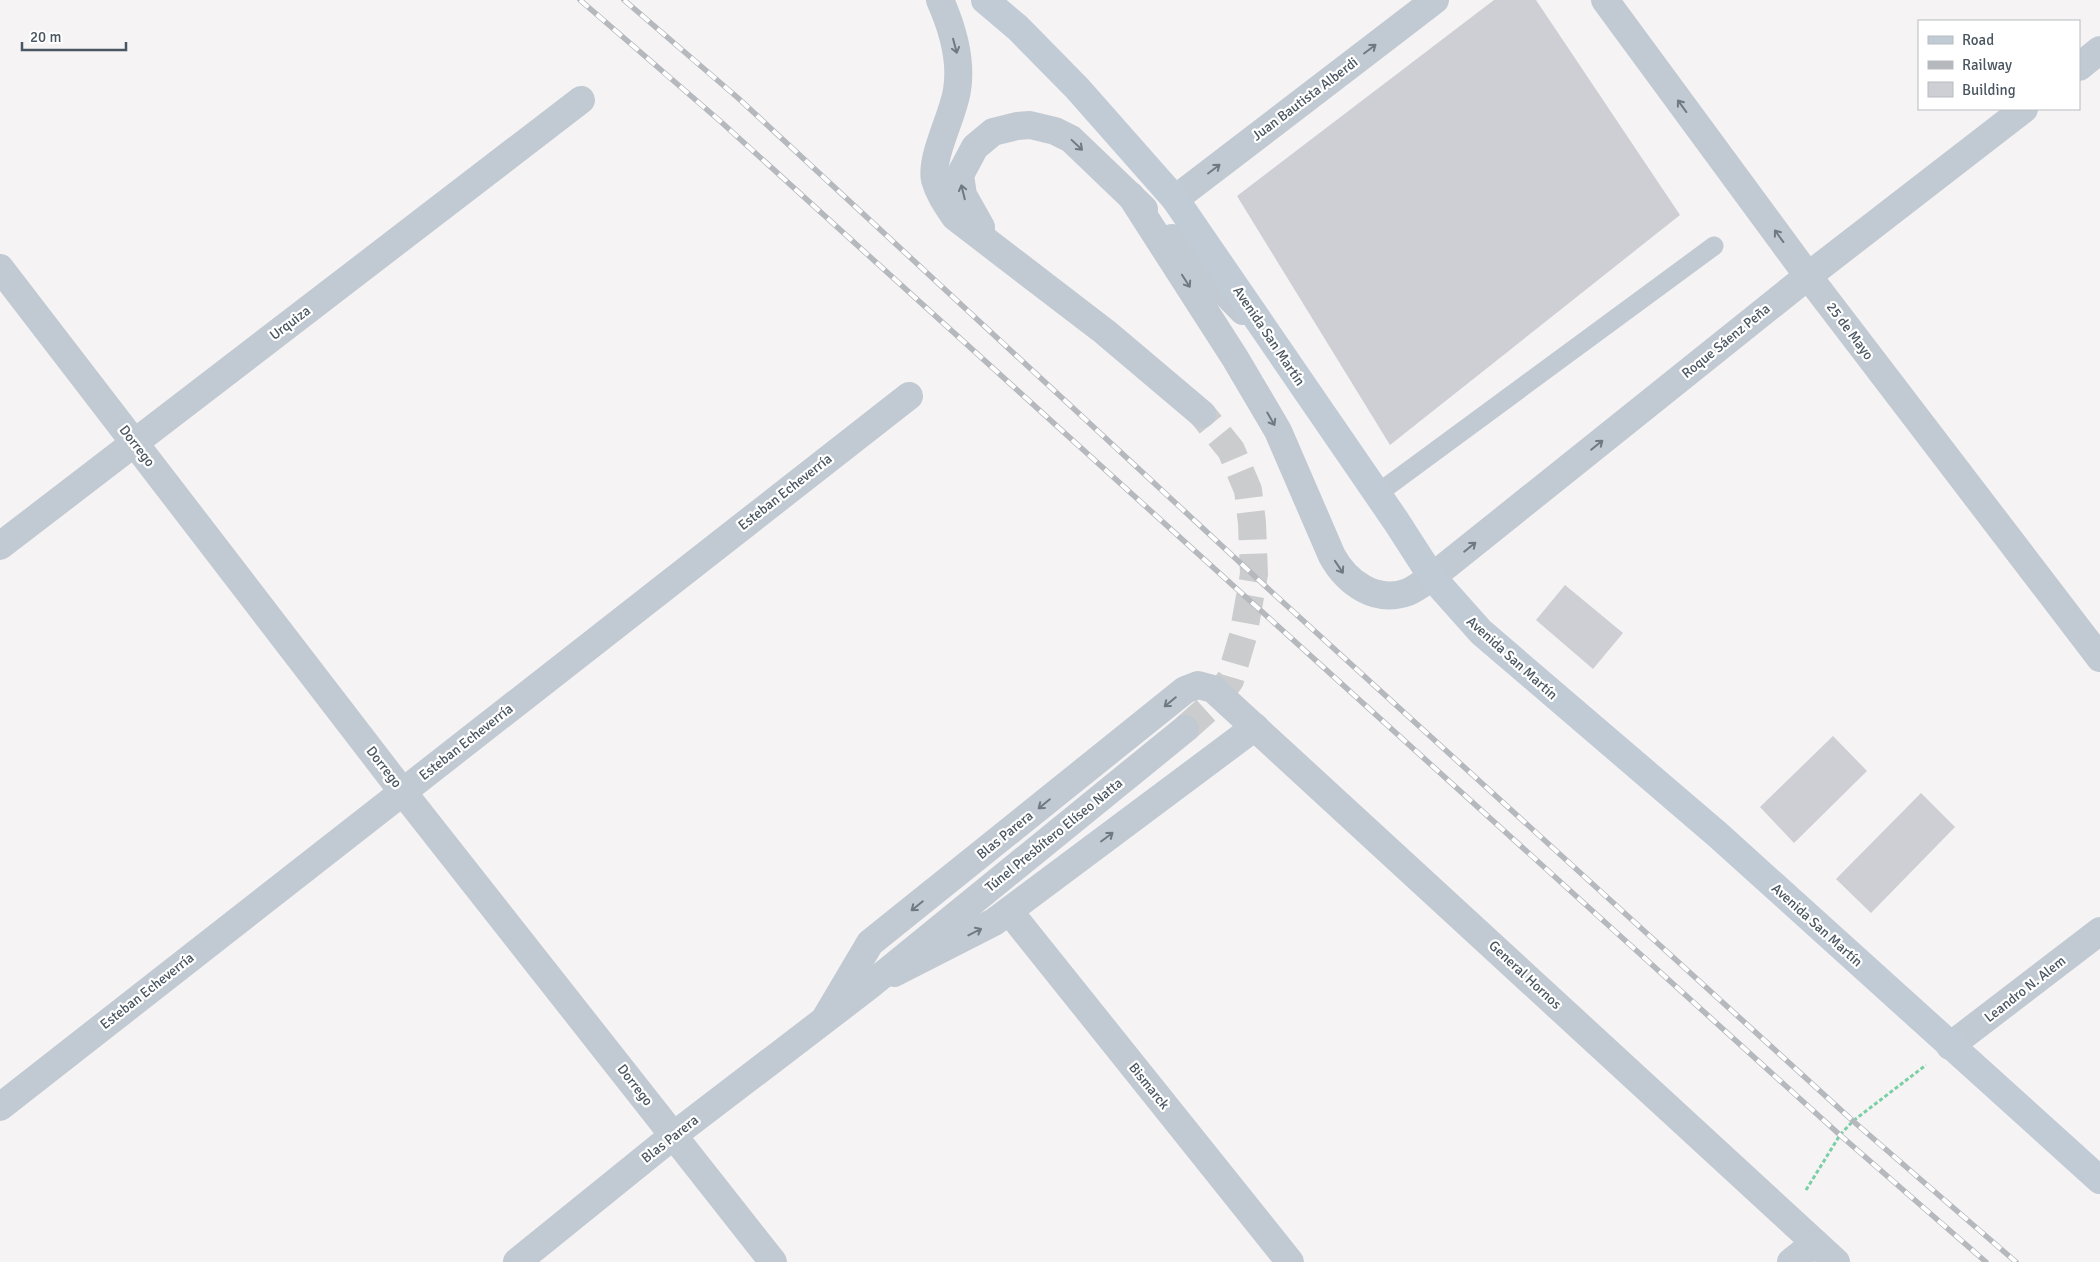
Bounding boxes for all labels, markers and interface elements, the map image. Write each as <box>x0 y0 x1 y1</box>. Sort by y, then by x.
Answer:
scale bar <box>22 20 126 52</box>
legend <box>1918 20 2080 110</box>
text: 20 m <box>30 28 61 46</box>
text: Road <box>1962 31 1994 49</box>
one-way arrow <box>951 38 960 54</box>
one-way arrow <box>1363 44 1377 54</box>
street label: Juan Bautista Alberdi <box>1249 54 1361 144</box>
text: Railway <box>1962 56 2012 74</box>
text: Building <box>1962 81 2016 99</box>
one-way arrow <box>1677 100 1688 113</box>
one-way arrow <box>1071 139 1084 151</box>
one-way arrow <box>1207 164 1220 175</box>
one-way arrow <box>958 184 967 200</box>
one-way arrow <box>1774 229 1784 243</box>
one-way arrow <box>1181 274 1191 288</box>
street label: Avenida San Martín <box>1229 283 1309 389</box>
street label: 25 de Mayo <box>1823 299 1877 363</box>
street label: Roque Sáenz Peña <box>1678 300 1774 382</box>
street label: Urquiza <box>266 302 314 344</box>
one-way arrow <box>1267 412 1277 426</box>
street label: Dorrego <box>116 422 158 470</box>
one-way arrow <box>1590 440 1603 451</box>
street label: Esteban Echeverría <box>735 450 835 534</box>
one-way arrow <box>1463 541 1476 552</box>
one-way arrow <box>1334 560 1344 574</box>
street label: Avenida San Martín <box>1463 613 1561 703</box>
one-way arrow <box>1164 697 1177 708</box>
street label: Esteban Echeverría <box>416 700 516 784</box>
street label: Dorrego <box>363 743 405 791</box>
street label: Túnel Presbítero Elíseo Natta <box>982 774 1126 896</box>
one-way arrow <box>1037 799 1050 810</box>
street label: Blas Parera <box>973 807 1037 863</box>
one-way arrow <box>1100 832 1113 843</box>
street label: Avenida San Martín <box>1768 880 1866 970</box>
one-way arrow <box>911 900 924 911</box>
one-way arrow <box>967 927 982 937</box>
street label: General Hornos <box>1485 937 1565 1013</box>
street label: Esteban Echeverría <box>97 949 197 1033</box>
street label: Leandro N. Alem <box>1981 952 2069 1026</box>
street label: Bismarck <box>1125 1059 1173 1113</box>
street label: Dorrego <box>614 1061 656 1109</box>
street label: Blas Parera <box>638 1111 702 1167</box>

